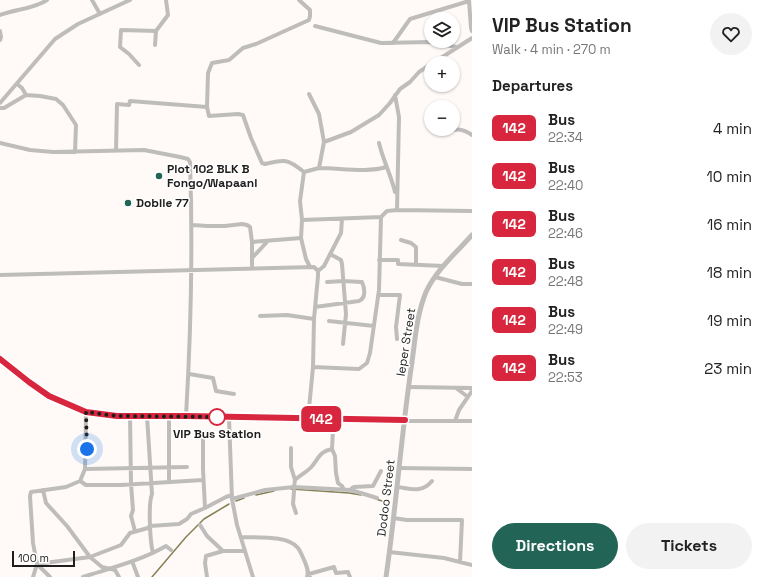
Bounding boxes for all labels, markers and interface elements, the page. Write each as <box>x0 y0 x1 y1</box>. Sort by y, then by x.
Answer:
map controls <box>424 12 460 136</box>
button: layers <box>424 12 460 48</box>
text: VIP Bus Station <box>492 13 632 38</box>
button: heart <box>710 13 752 55</box>
text: Walk · 4 min · 270 m <box>492 41 611 58</box>
button: + <box>424 56 460 92</box>
text: Departures <box>492 76 573 95</box>
button: − <box>424 100 460 136</box>
text: Bus <box>548 110 575 129</box>
text: 142 <box>502 119 526 137</box>
text: 4 min <box>713 119 752 138</box>
text: 22:34 <box>548 129 583 146</box>
text: Bus <box>548 158 575 177</box>
place label: Plot 102 BLK B Fongo/Wapaani <box>167 161 257 191</box>
text: 142 <box>502 167 526 185</box>
text: 10 min <box>706 167 752 186</box>
marker: Plot 102 BLK B Fongo/Wapaani <box>154 171 164 181</box>
text: 22:40 <box>548 177 583 194</box>
place label: Dobile 77 <box>136 195 189 211</box>
marker: Dobile 77 <box>123 198 133 208</box>
text: Bus <box>548 206 575 225</box>
text: 142 <box>502 215 526 233</box>
text: 16 min <box>707 215 752 234</box>
text: 22:46 <box>548 225 583 242</box>
text: Bus <box>548 254 575 273</box>
text: 142 <box>502 263 526 281</box>
text: 18 min <box>707 263 752 282</box>
text: 22:48 <box>548 273 583 290</box>
text: Bus <box>548 302 575 321</box>
street label: Ieper Street <box>393 307 419 377</box>
text: 142 <box>502 311 526 329</box>
text: 19 min <box>707 311 752 330</box>
text: 22:49 <box>548 321 583 338</box>
text: Bus <box>548 350 575 369</box>
text: 142 <box>502 359 526 377</box>
text: 23 min <box>704 359 752 378</box>
text: 22:53 <box>548 369 583 386</box>
line badge: 142 <box>298 406 344 432</box>
marker: VIP Bus Station <box>208 408 226 426</box>
text: 142 <box>309 410 333 428</box>
place label: VIP Bus Station <box>173 426 261 442</box>
your location <box>77 439 97 459</box>
street label: Dodoo Street <box>373 458 399 538</box>
button: Directions <box>492 523 618 569</box>
button: Tickets <box>626 523 752 569</box>
scale bar <box>12 549 75 568</box>
text: 100 m <box>18 551 49 565</box>

